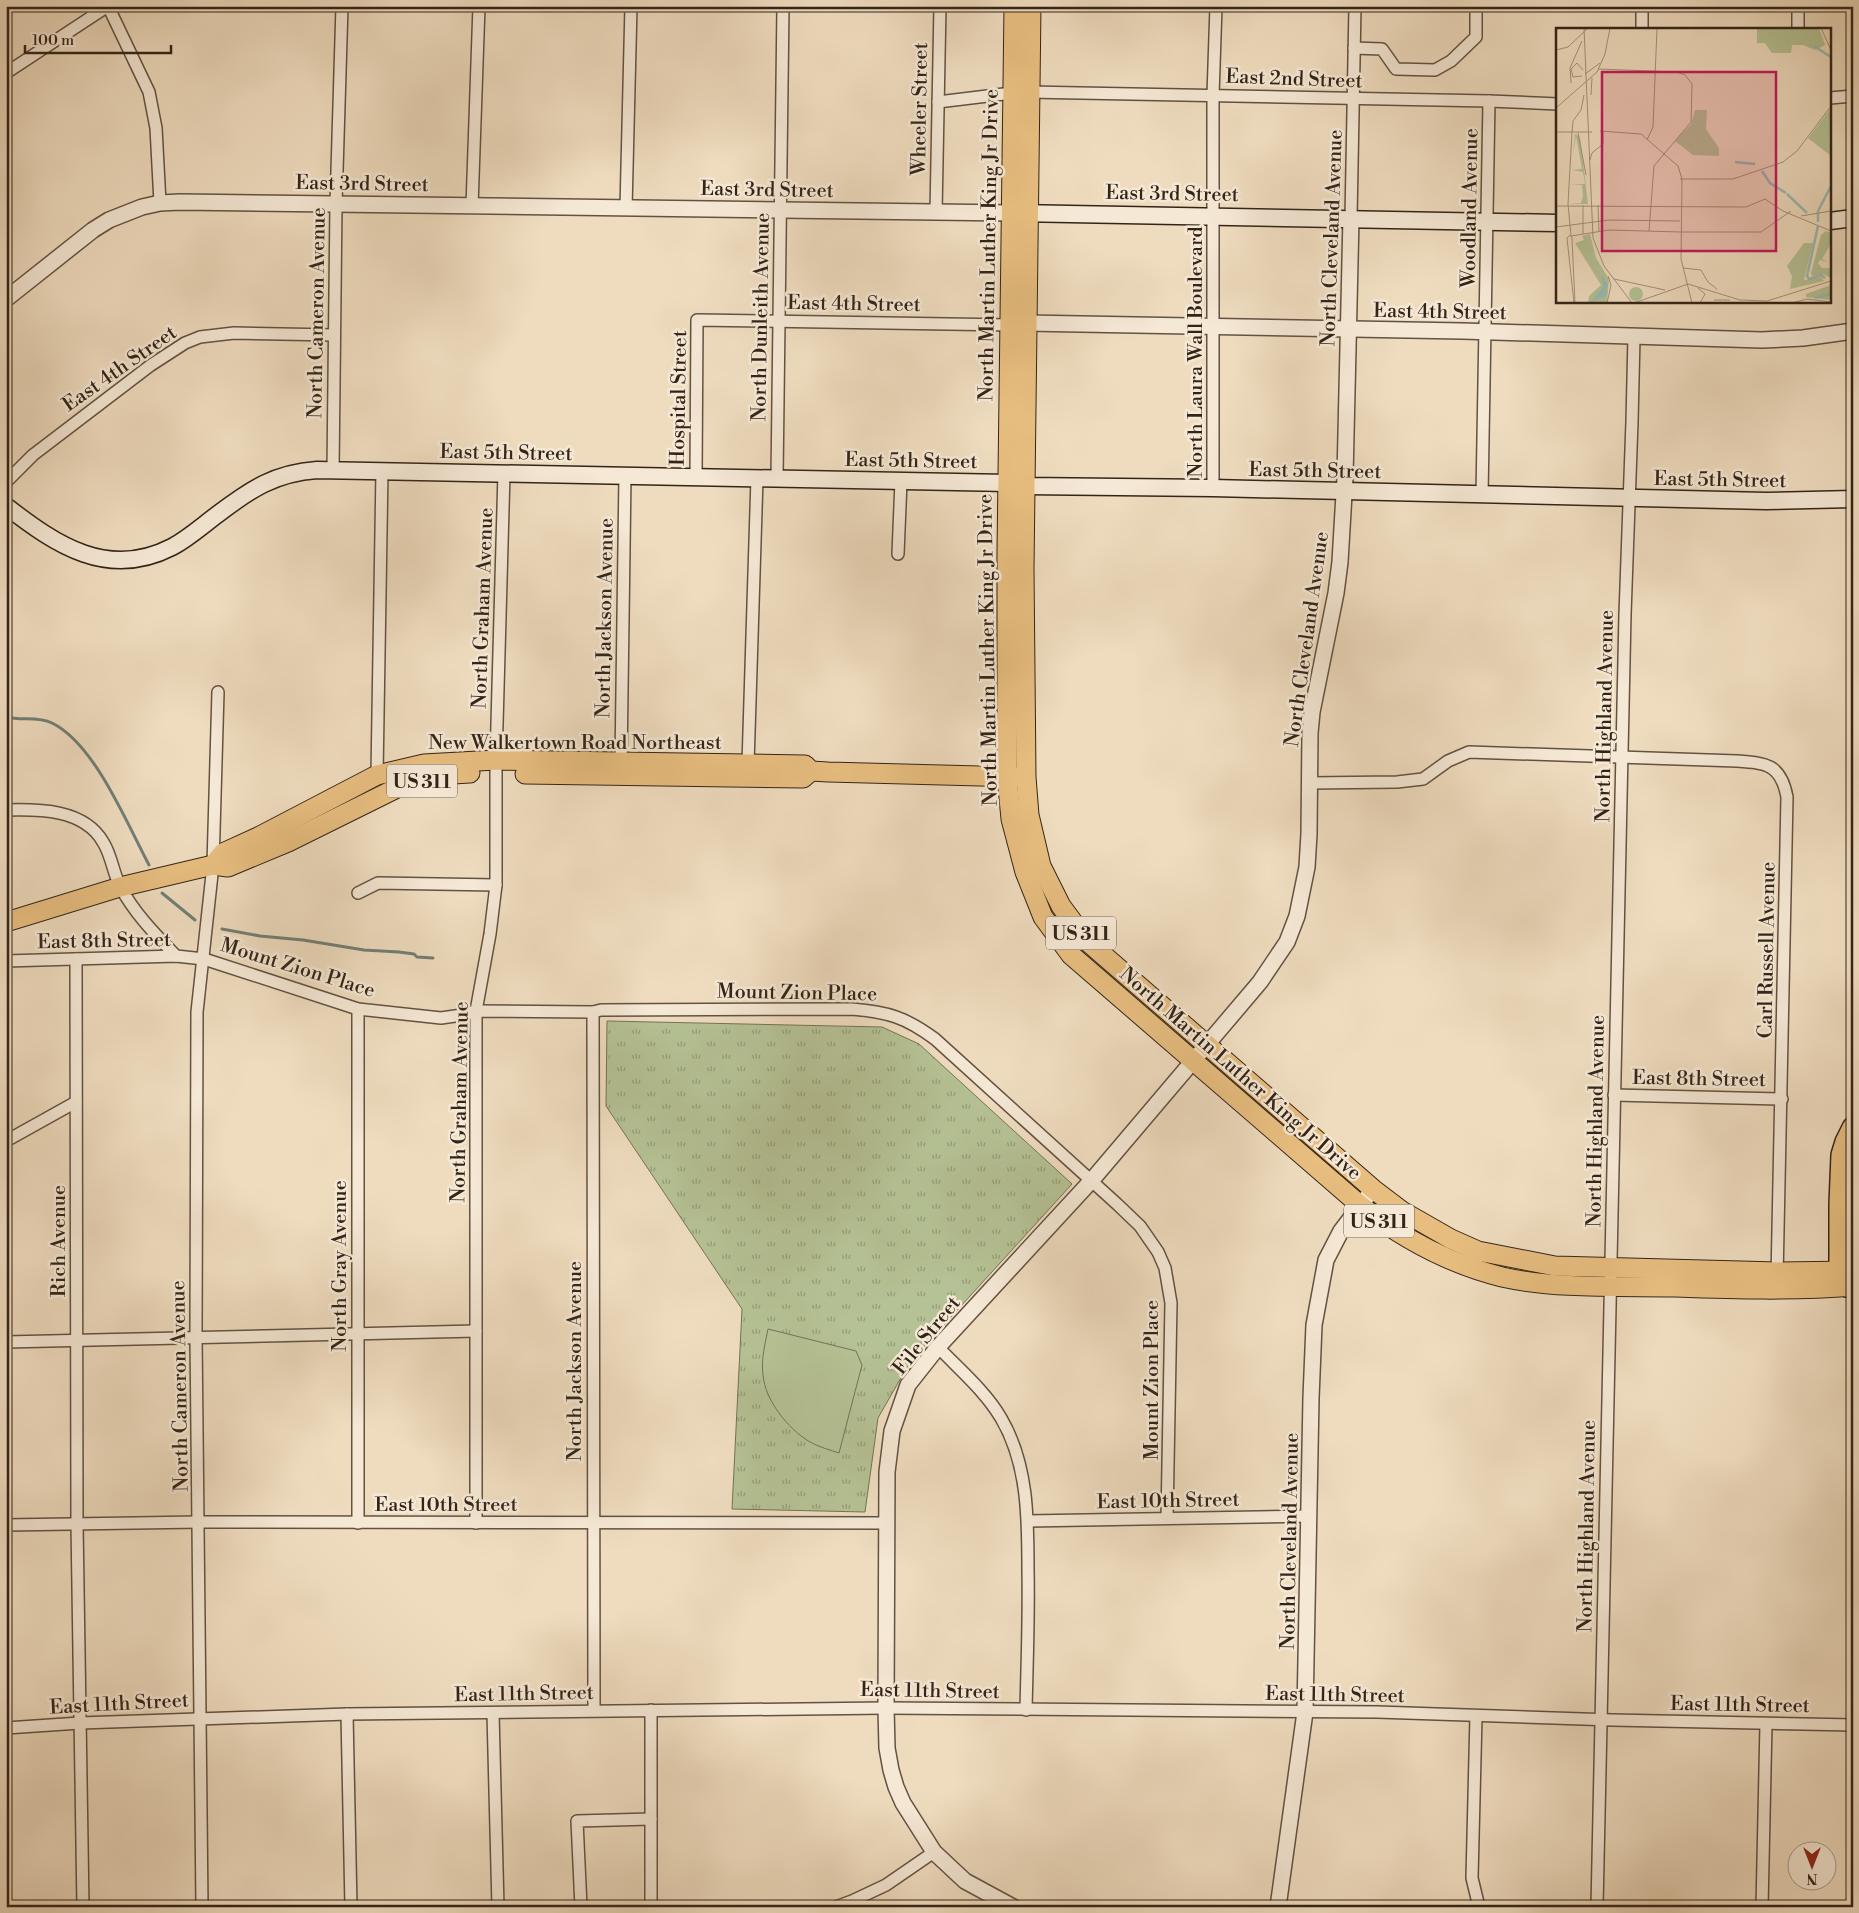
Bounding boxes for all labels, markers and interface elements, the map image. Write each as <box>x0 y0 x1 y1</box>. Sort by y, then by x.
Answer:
scale bar <box>25 22 171 54</box>
inset map <box>1556 28 1832 302</box>
text: 100 m <box>32 31 74 50</box>
street label: Wheeler Street <box>907 42 934 177</box>
street label: East 2nd Street <box>1225 65 1363 94</box>
street label: North Martin Luther King Jr Drive <box>974 89 1005 401</box>
street label: Woodland Avenue <box>1457 128 1484 289</box>
street label: North Cleveland Avenue <box>1316 129 1349 347</box>
street label: East 3rd Street <box>295 171 429 198</box>
street label: East 3rd Street <box>700 177 834 204</box>
street label: East 3rd Street <box>1105 181 1239 208</box>
street label: North Cameron Avenue <box>303 207 332 419</box>
street label: North Dunleith Avenue <box>747 212 776 422</box>
street label: North Laura Wall Boulevard <box>1184 226 1209 478</box>
street label: East 4th Street <box>787 291 921 318</box>
street label: East 4th Street <box>1373 299 1507 326</box>
street label: East 4th Street <box>58 321 182 418</box>
street label: Hospital Street <box>666 330 693 466</box>
street label: East 5th Street <box>439 440 573 467</box>
street label: East 5th Street <box>844 448 978 475</box>
street label: East 5th Street <box>1248 458 1382 485</box>
street label: East 5th Street <box>1653 467 1787 494</box>
street label: North Martin Luther King Jr Drive <box>973 494 1004 806</box>
street label: North Graham Avenue <box>467 507 500 709</box>
street label: North Jackson Avenue <box>591 518 620 718</box>
street label: North Cleveland Avenue <box>1280 530 1335 749</box>
street label: North Highland Avenue <box>1591 609 1620 823</box>
street label: New Walkertown Road Northeast <box>428 731 722 756</box>
road number: US 311 <box>387 764 457 798</box>
street label: Carl Russell Avenue <box>1753 861 1782 1039</box>
road number: US 311 <box>1046 916 1116 950</box>
street label: East 8th Street <box>37 928 171 955</box>
street label: Mount Zion Place <box>217 933 378 1004</box>
street label: North Martin Luther King Jr Drive <box>1114 962 1366 1186</box>
street label: Mount Zion Place <box>717 980 877 1007</box>
street label: North Graham Avenue <box>446 1001 475 1203</box>
street label: North Highland Avenue <box>1582 1014 1611 1228</box>
street label: East 8th Street <box>1632 1066 1766 1093</box>
street label: North Gray Avenue <box>328 1180 353 1352</box>
street label: Rich Avenue <box>47 1185 72 1297</box>
road number: US 311 <box>1344 1204 1414 1238</box>
street label: North Jackson Avenue <box>563 1261 588 1461</box>
street label: North Cameron Avenue <box>166 1280 195 1492</box>
street label: File Street <box>888 1292 966 1380</box>
street label: Mount Zion Place <box>1140 1300 1165 1460</box>
street label: North Highland Avenue <box>1573 1419 1602 1633</box>
street label: North Cleveland Avenue <box>1276 1432 1305 1650</box>
street label: East 10th Street <box>1096 1488 1240 1515</box>
street label: East 10th Street <box>375 1493 517 1518</box>
street label: East 11th Street <box>860 1678 1000 1705</box>
street label: East 11th Street <box>454 1681 594 1708</box>
street label: East 11th Street <box>1265 1682 1405 1709</box>
street label: East 11th Street <box>49 1688 189 1721</box>
street label: East 11th Street <box>1670 1692 1810 1719</box>
north arrow <box>1786 1840 1836 1890</box>
text: N <box>1806 1869 1818 1887</box>

